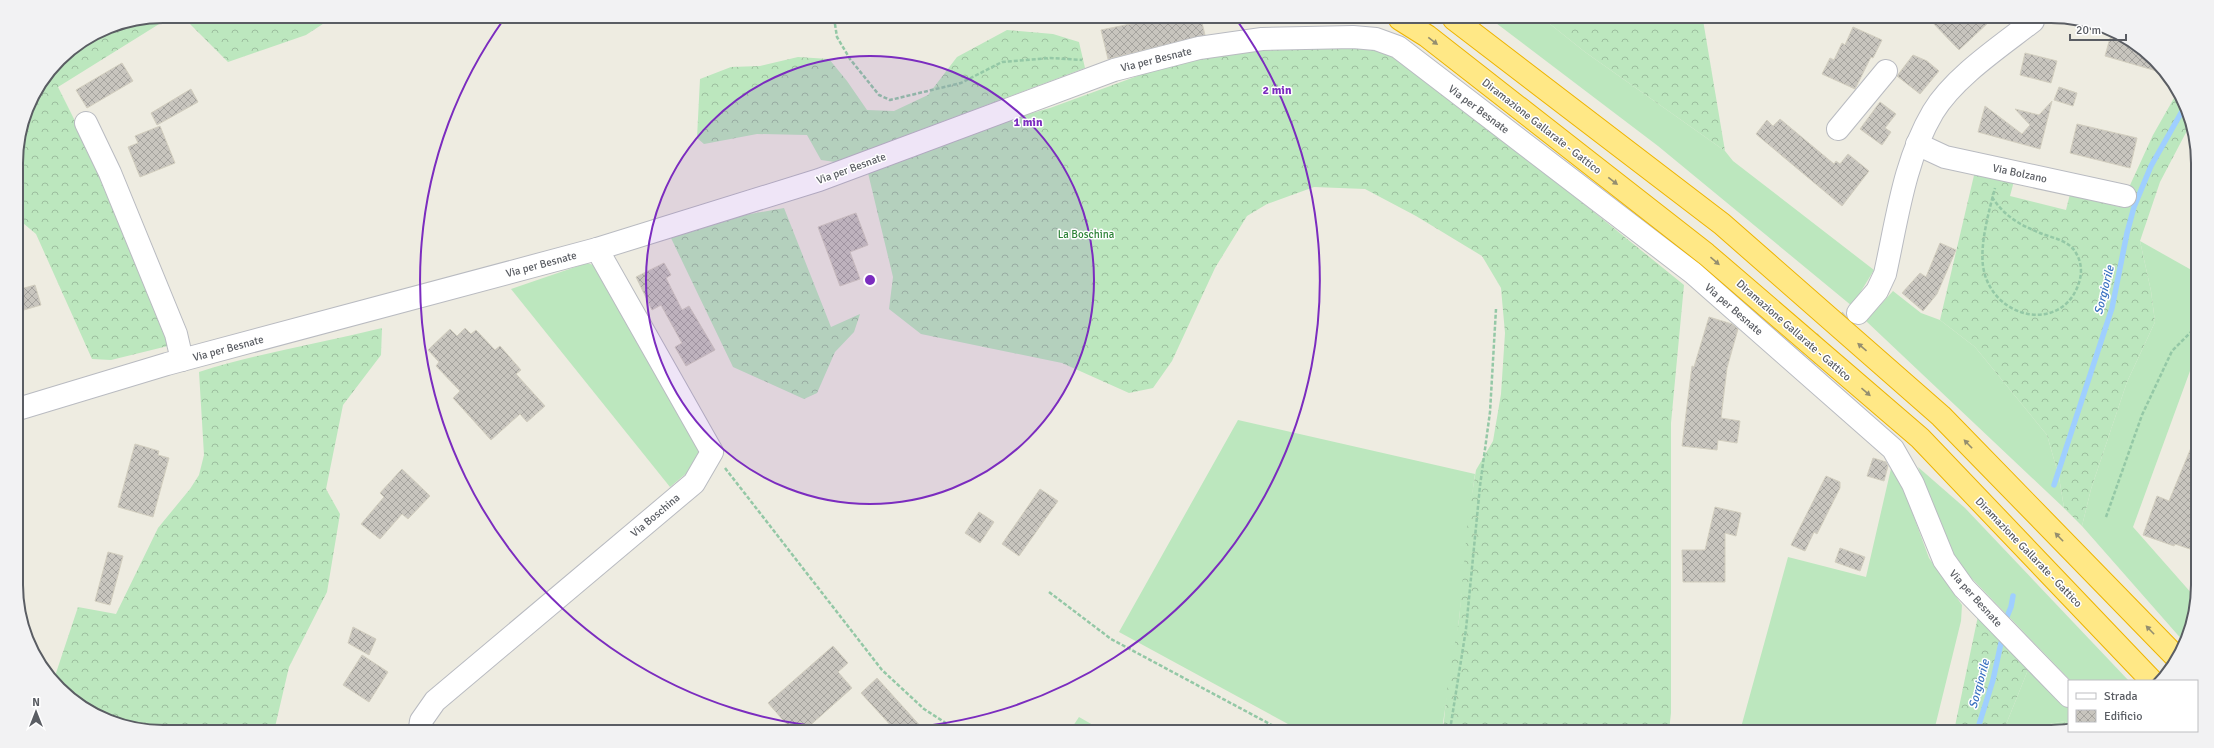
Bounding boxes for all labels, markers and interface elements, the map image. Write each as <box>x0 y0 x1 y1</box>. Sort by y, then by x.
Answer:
scale bar <box>2070 16 2126 42</box>
text: 20 m <box>2076 23 2101 38</box>
one-way arrow <box>1427 36 1438 45</box>
street label: Via per Besnate <box>1119 44 1193 75</box>
street label: Diramazione Gallarate - Gattico <box>1480 76 1604 177</box>
street label: Via per Besnate <box>1446 82 1512 136</box>
text: 2 min <box>1263 83 1292 98</box>
text: 1 min <box>1014 115 1043 130</box>
street label: Via per Besnate <box>815 150 888 187</box>
street label: Via Bolzano <box>1991 161 2049 186</box>
one-way arrow <box>1607 176 1618 185</box>
park label: La Boschina <box>1058 228 1115 241</box>
street label: Via per Besnate <box>504 249 578 280</box>
one-way arrow <box>1709 257 1720 266</box>
water label: Sorgiorile <box>2091 263 2118 316</box>
centre of rings <box>863 273 877 287</box>
street label: Diramazione Gallarate - Gattico <box>1734 277 1854 384</box>
street label: Via per Besnate <box>1702 281 1765 338</box>
street label: Via per Besnate <box>191 333 265 364</box>
one-way arrow <box>1857 342 1867 351</box>
one-way arrow <box>1861 387 1872 396</box>
one-way arrow <box>1963 439 1973 449</box>
street label: Via Boschina <box>628 491 683 540</box>
street label: Diramazione Gallarate - Gattico <box>1973 495 2085 610</box>
one-way arrow <box>2054 532 2064 542</box>
street label: Via per Besnate <box>1946 567 2005 630</box>
one-way arrow <box>2145 625 2155 635</box>
water label: Sorgiorile <box>1966 657 1993 710</box>
legend <box>2068 680 2198 732</box>
text: Strada <box>2104 689 2138 704</box>
north arrow <box>16 692 56 732</box>
text: N <box>32 696 40 709</box>
text: Edificio <box>2104 709 2142 724</box>

